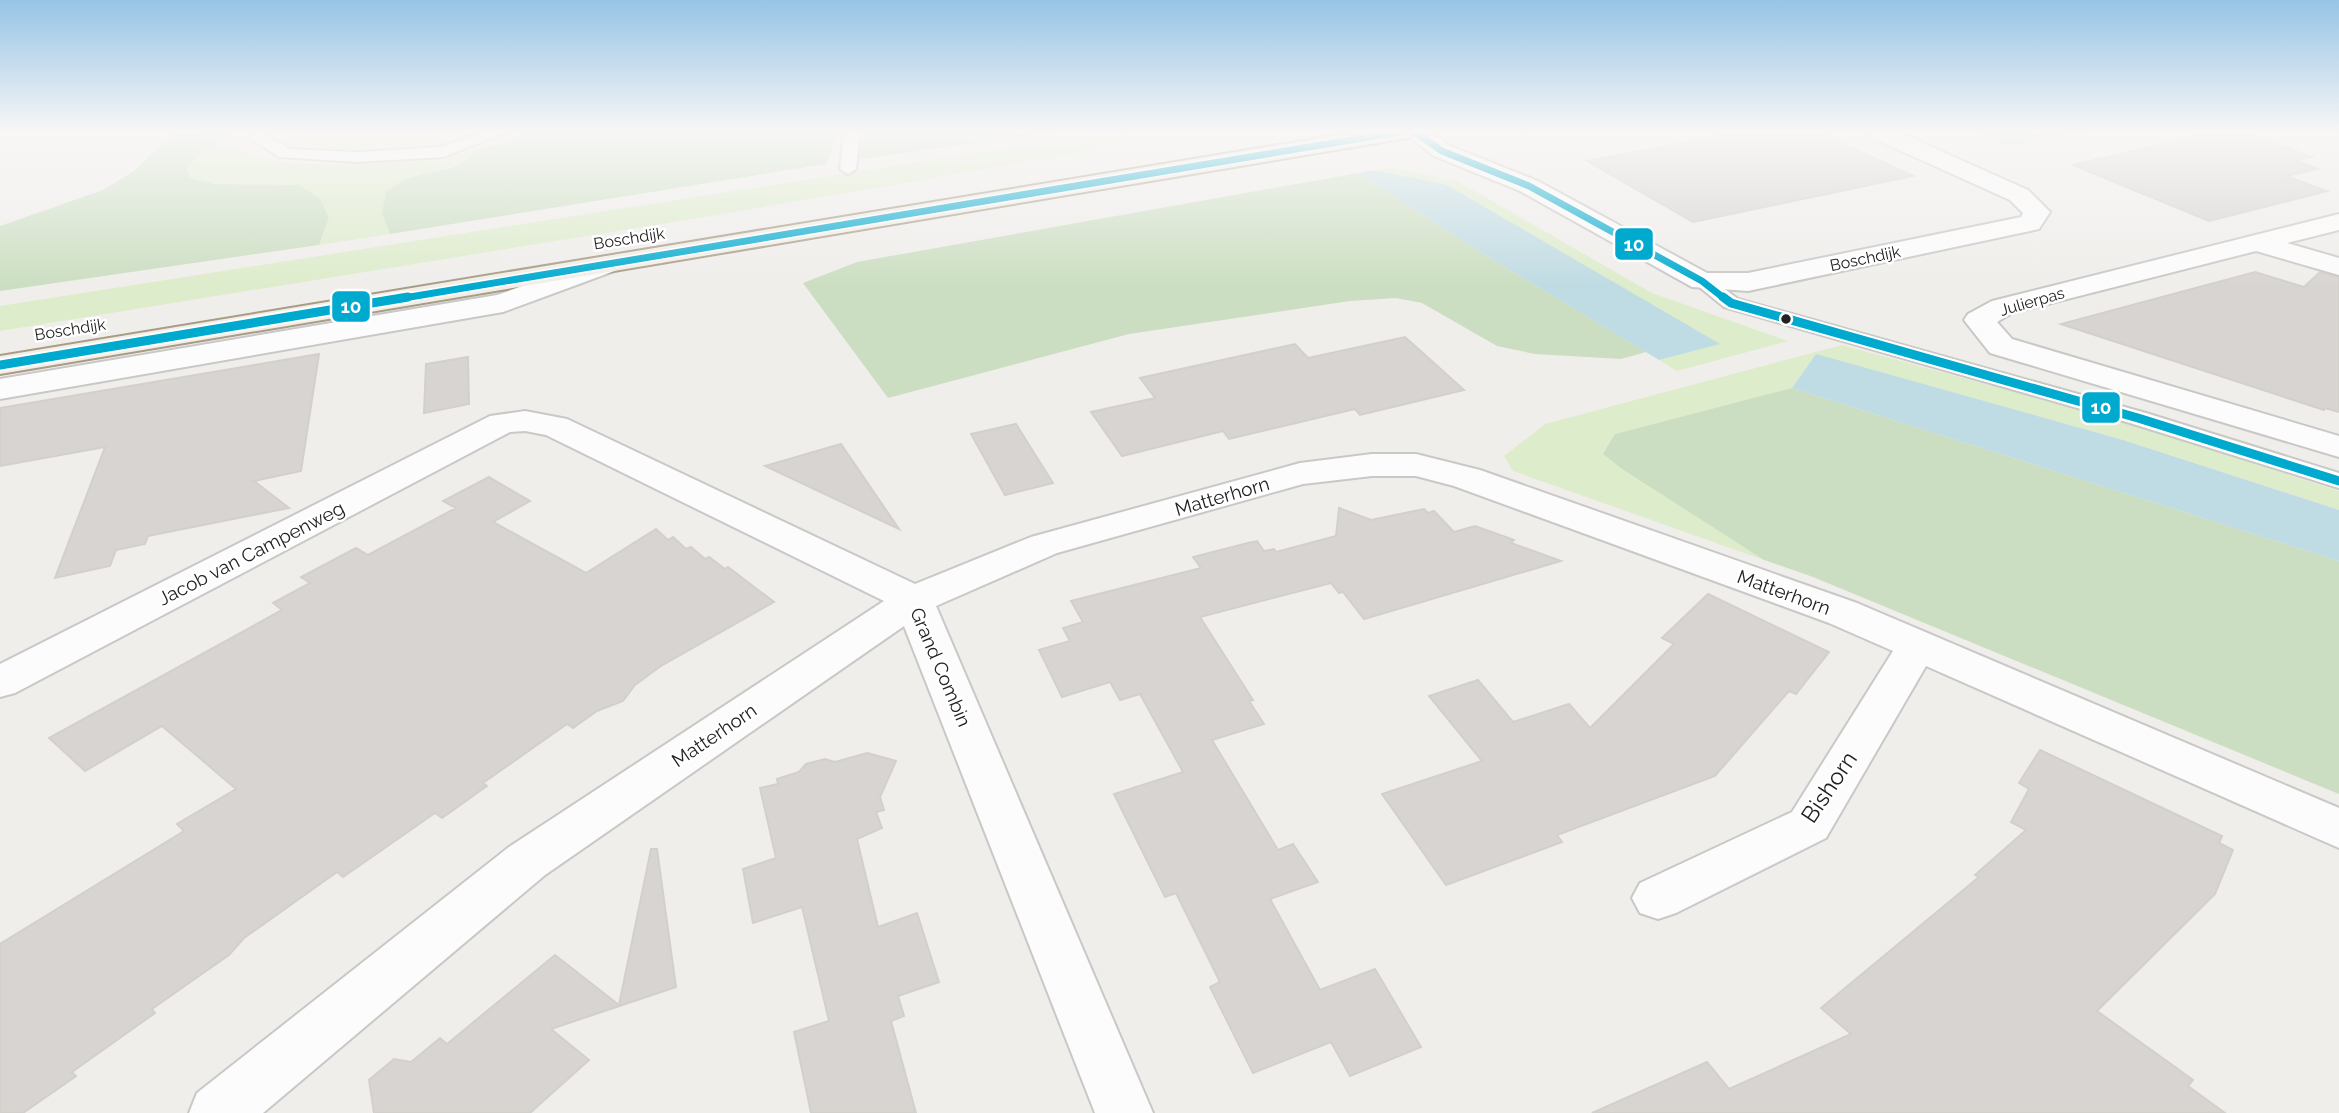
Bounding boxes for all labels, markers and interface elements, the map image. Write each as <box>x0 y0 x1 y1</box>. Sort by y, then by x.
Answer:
street label: Boschdijk <box>592 223 666 253</box>
line badge: 10 <box>1614 227 1654 261</box>
text: 10 <box>1623 233 1645 255</box>
street label: Boschdijk <box>1828 242 1903 275</box>
street label: Julierpas <box>1998 283 2067 320</box>
line badge: 10 <box>331 290 371 323</box>
text: 10 <box>340 295 362 317</box>
unlabelled marker <box>1779 312 1793 326</box>
street label: Boschdijk <box>33 314 107 344</box>
line badge: 10 <box>2081 391 2121 424</box>
text: 10 <box>2090 396 2112 418</box>
street label: Matterhorn <box>1172 472 1272 520</box>
street label: Jacob van Campenweg <box>154 496 348 610</box>
street label: Matterhorn <box>1734 565 1834 619</box>
street label: Grand Combin <box>906 604 976 730</box>
street label: Matterhorn <box>667 699 761 771</box>
street label: Bishorn <box>1795 746 1862 827</box>

